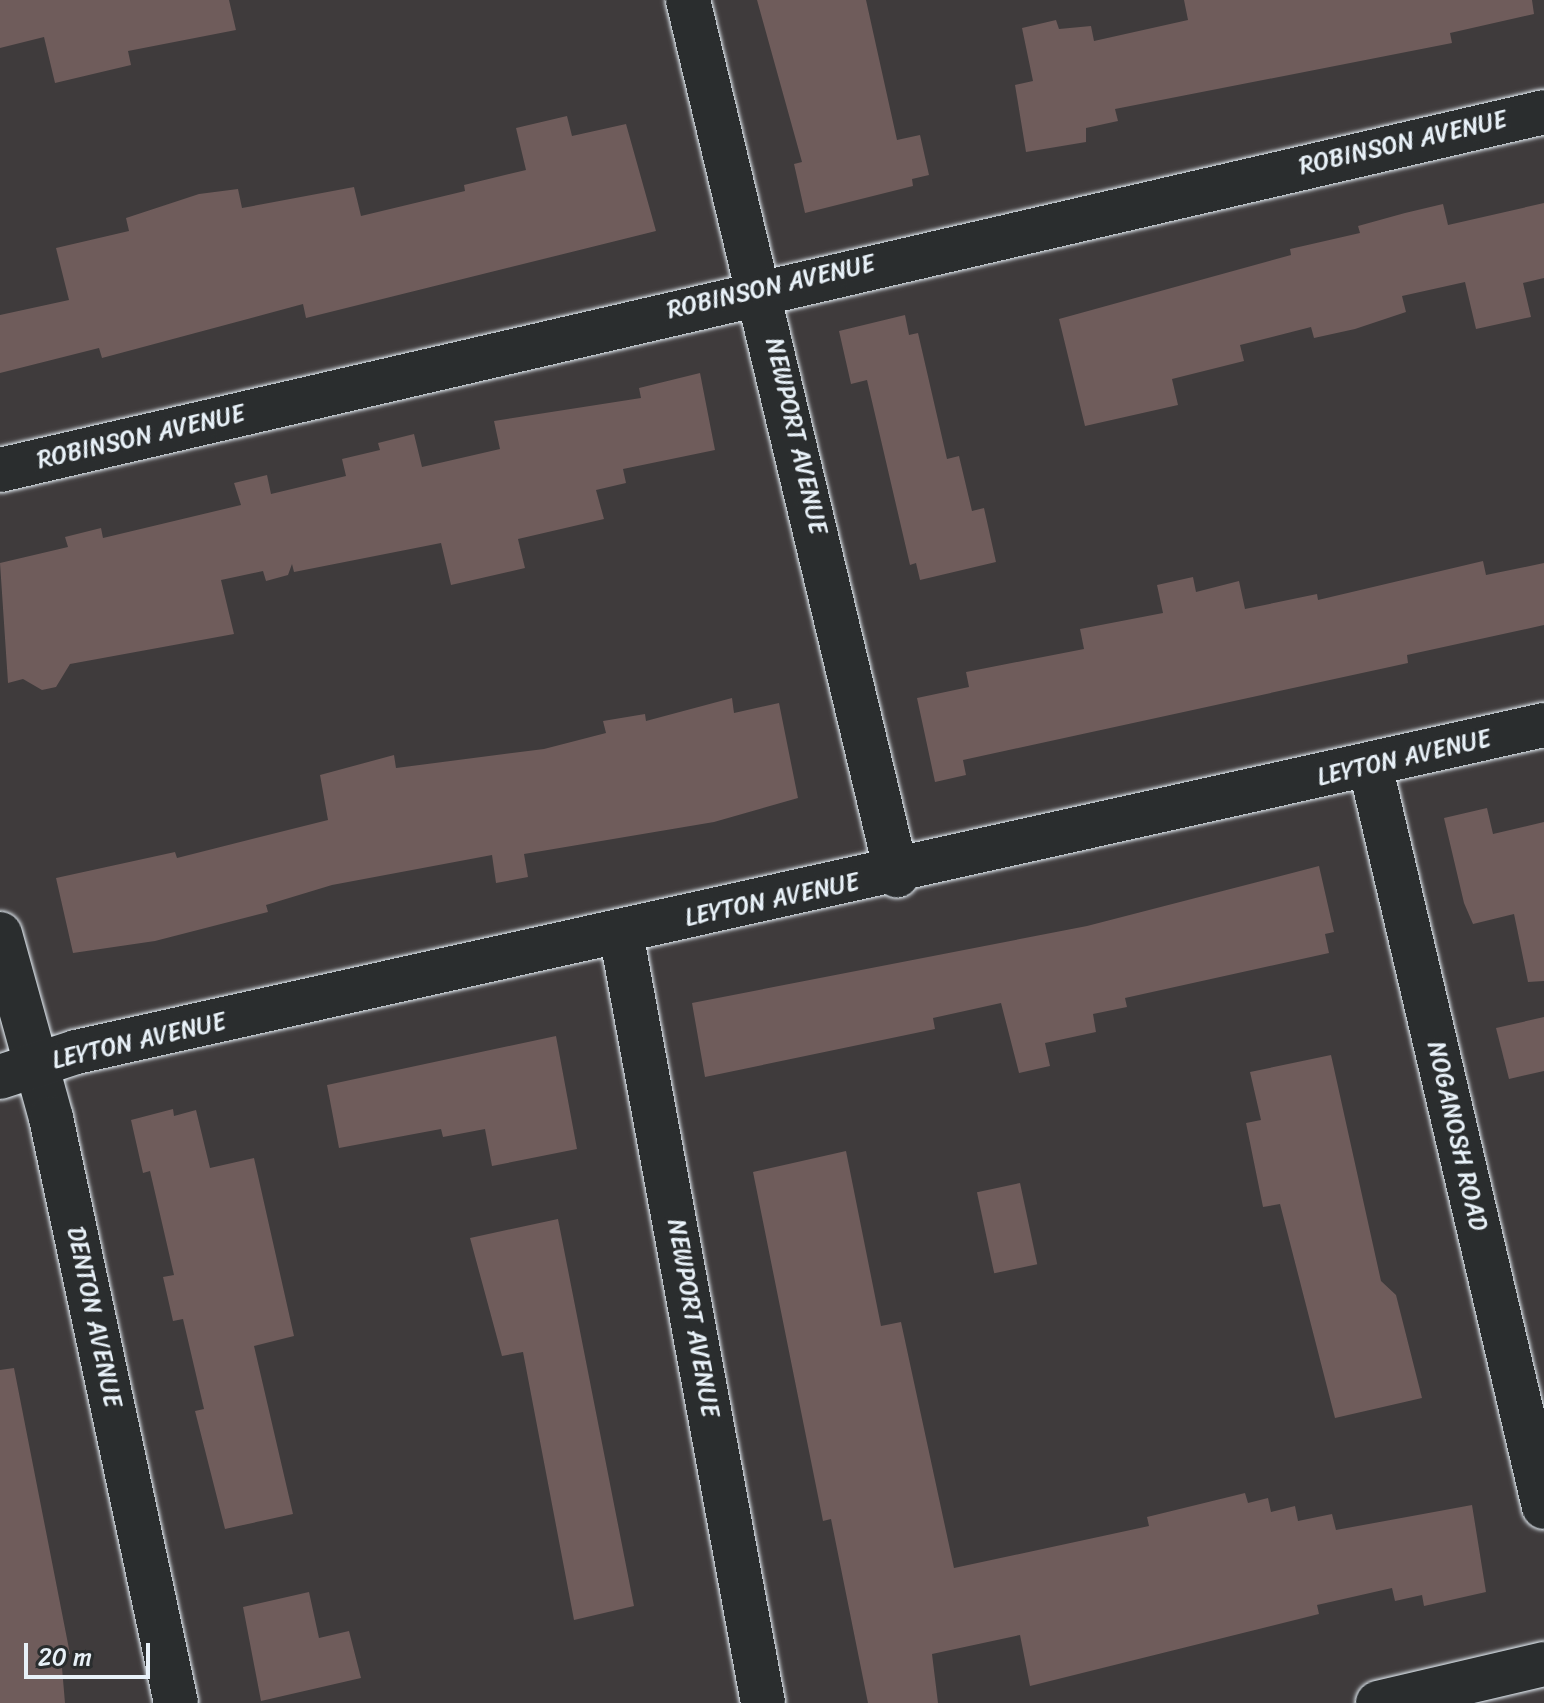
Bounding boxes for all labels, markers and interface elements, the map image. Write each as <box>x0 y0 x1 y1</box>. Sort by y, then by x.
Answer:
street label: ROBINSON AVENUE <box>1296 105 1510 181</box>
street label: ROBINSON AVENUE <box>664 249 878 325</box>
street label: NEWPORT AVENUE <box>759 335 833 537</box>
street label: ROBINSON AVENUE <box>34 399 248 475</box>
street label: LEYTON AVENUE <box>1315 724 1493 792</box>
street label: LEYTON AVENUE <box>683 868 861 932</box>
street label: LEYTON AVENUE <box>50 1007 228 1075</box>
street label: NOGANOSH ROAD <box>1421 1038 1493 1234</box>
street label: NEWPORT AVENUE <box>661 1217 725 1419</box>
street label: DENTON AVENUE <box>61 1224 127 1410</box>
scale bar <box>28 1627 154 1677</box>
text: 20 m <box>38 1636 92 1678</box>

